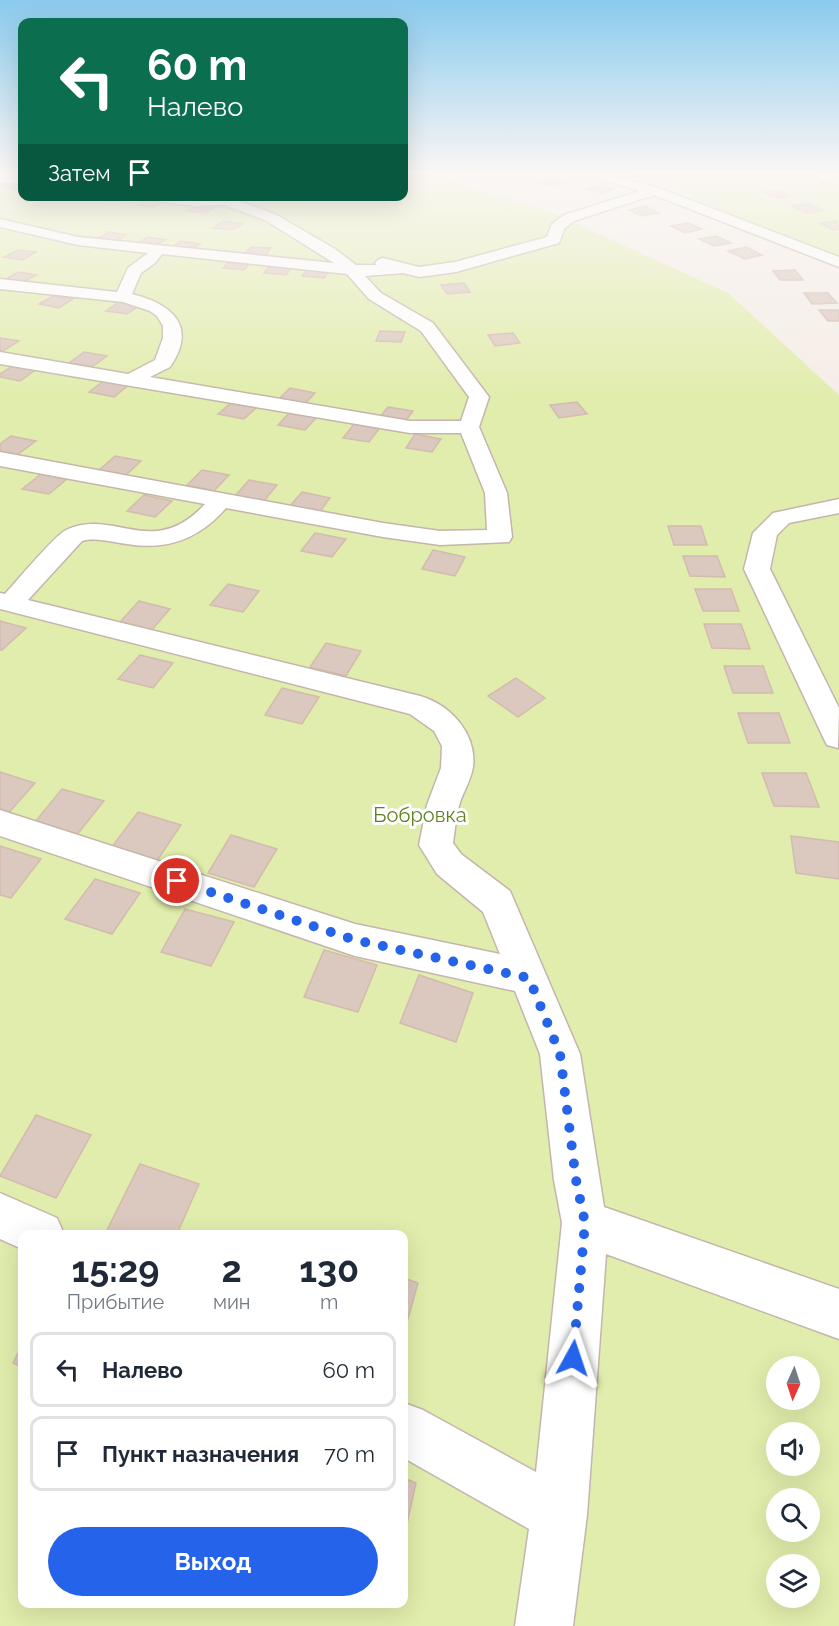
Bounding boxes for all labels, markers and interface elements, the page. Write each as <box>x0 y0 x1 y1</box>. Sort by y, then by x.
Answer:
text: 60 m <box>147 41 247 90</box>
icon: left <box>48 42 126 120</box>
text: Налево <box>147 91 243 122</box>
icon: arrive <box>123 156 156 189</box>
text: Затем <box>48 160 111 186</box>
park label: Бобровка <box>373 803 467 827</box>
pin <box>151 855 202 906</box>
icon: arrive <box>160 864 193 897</box>
text: 15:29 <box>71 1248 160 1290</box>
text: 2 <box>222 1248 242 1290</box>
text: 130 <box>299 1248 359 1290</box>
text: Прибытие <box>67 1290 164 1314</box>
text: мин <box>213 1290 250 1314</box>
text: m <box>320 1290 338 1314</box>
position arrow <box>541 1326 605 1390</box>
icon: left <box>51 1353 84 1386</box>
north arrow <box>766 1356 820 1410</box>
map controls <box>766 1356 820 1608</box>
text: Налево <box>102 1357 183 1383</box>
text: 60 m <box>322 1357 375 1383</box>
button: sound <box>766 1422 820 1476</box>
icon: arrive <box>51 1437 84 1470</box>
text: Пункт назначения <box>102 1441 299 1467</box>
text: 70 m <box>324 1441 375 1467</box>
button: search <box>766 1488 820 1542</box>
button: Выход <box>48 1527 378 1596</box>
button: layers <box>766 1554 820 1608</box>

